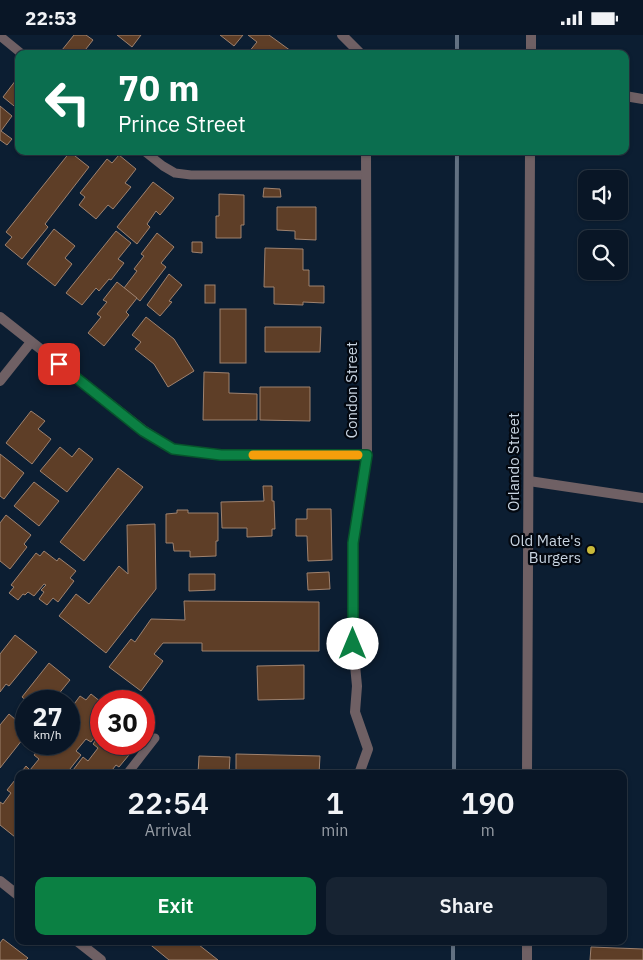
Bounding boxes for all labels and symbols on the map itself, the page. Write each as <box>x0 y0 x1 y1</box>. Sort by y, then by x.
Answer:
street label: Condon Street <box>342 342 361 438</box>
pin <box>38 343 80 385</box>
street label: Orlando Street <box>504 413 523 511</box>
place label: Old Mate's Burgers <box>510 531 581 567</box>
marker: Old Mate's Burgers <box>585 544 597 556</box>
position arrow <box>326 617 378 669</box>
speed limit sign: 30 <box>90 690 155 755</box>

